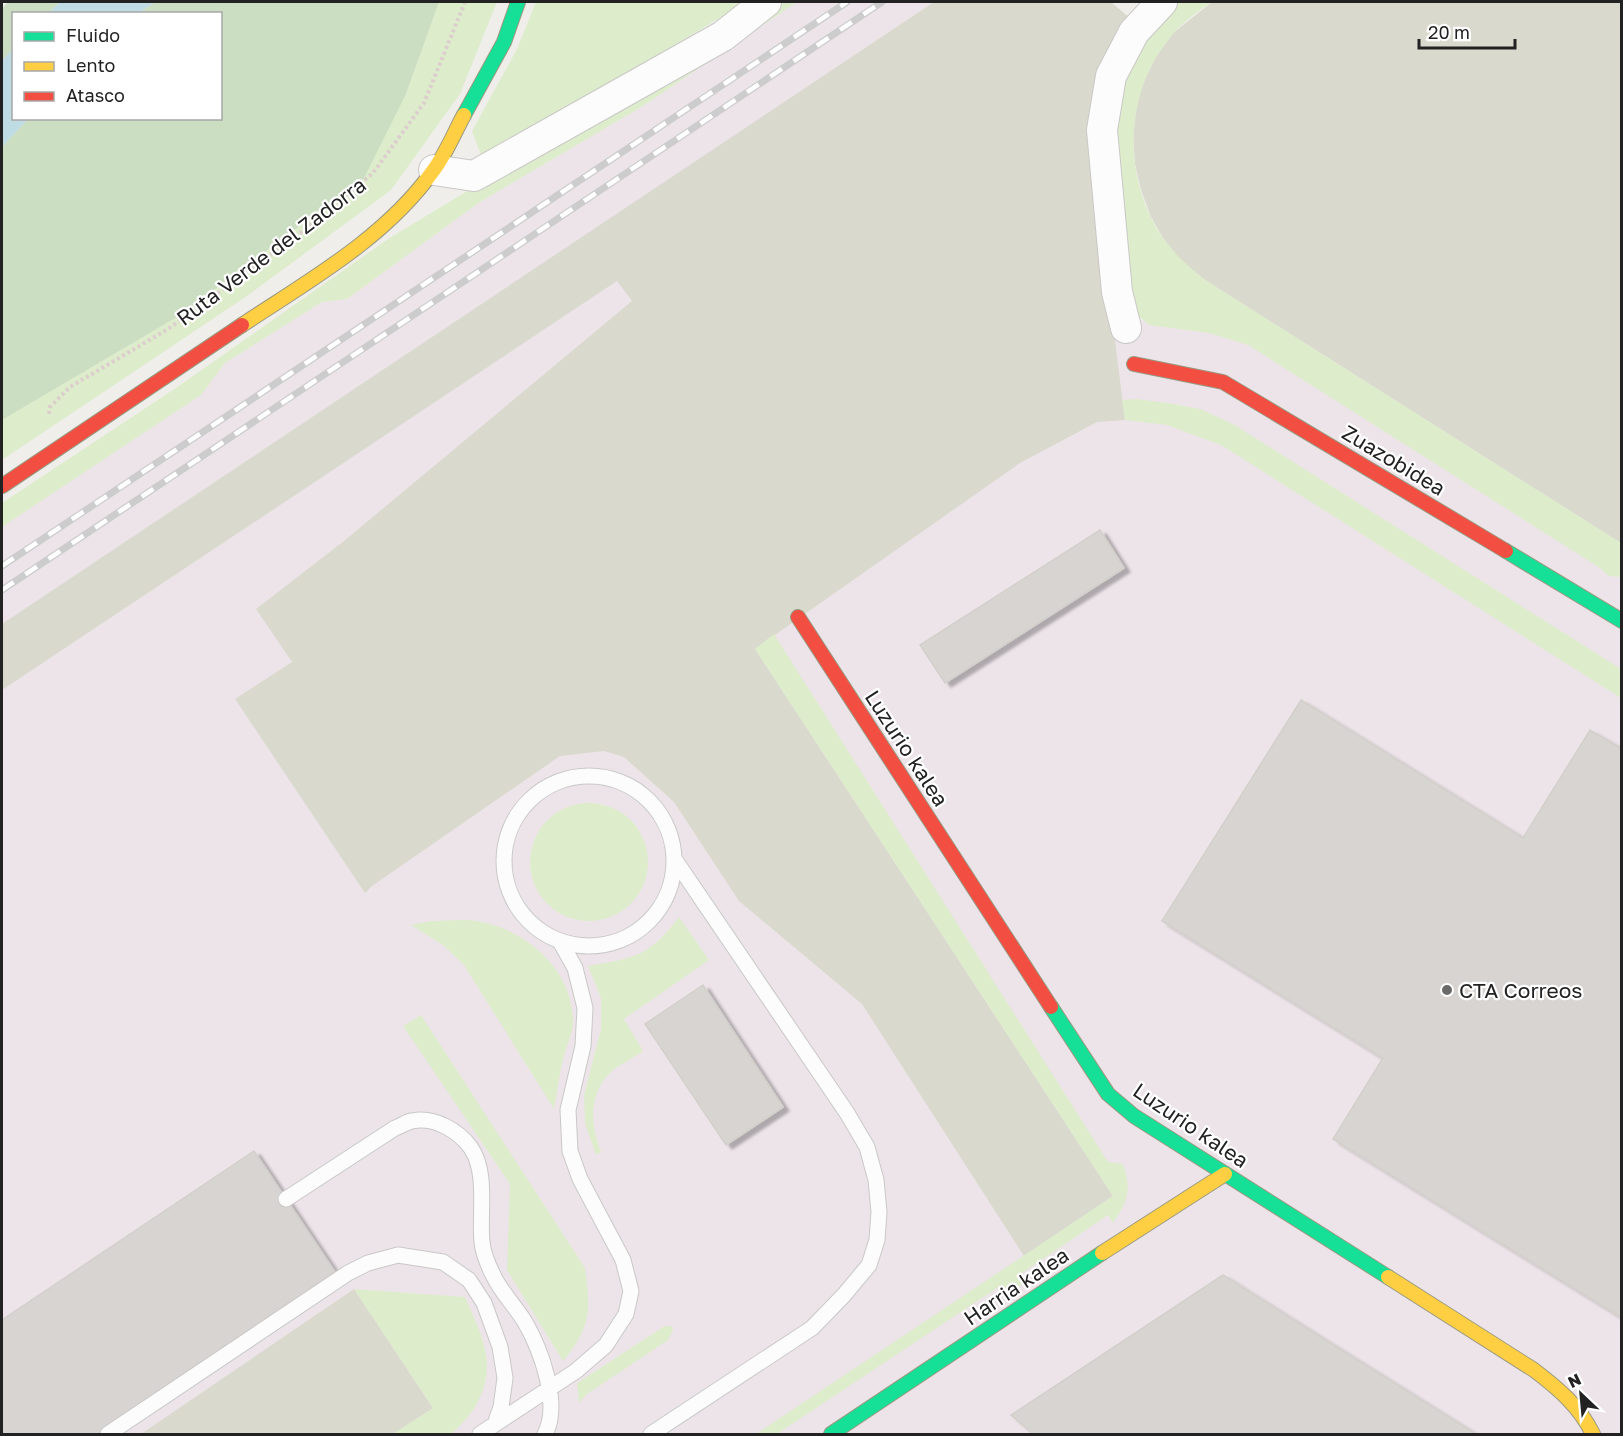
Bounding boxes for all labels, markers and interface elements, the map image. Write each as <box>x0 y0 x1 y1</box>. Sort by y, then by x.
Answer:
legend <box>12 12 222 120</box>
scale bar <box>1419 12 1515 50</box>
text: 20 m <box>1428 21 1470 43</box>
text: Fluido <box>66 24 120 46</box>
text: Lento <box>66 54 115 76</box>
text: Atasco <box>66 84 125 106</box>
street label: Ruta Verde del Zadorra <box>171 171 371 331</box>
street label: Zuazobidea <box>1338 419 1450 501</box>
street label: Luzurio kalea <box>860 685 954 811</box>
place label: CTA Correos <box>1459 977 1582 1003</box>
marker: CTA Correos <box>1440 983 1454 997</box>
street label: Luzurio kalea <box>1128 1077 1254 1173</box>
street label: Harria kalea <box>959 1241 1073 1331</box>
north arrow <box>1551 1364 1611 1424</box>
text: N <box>1565 1369 1584 1392</box>

